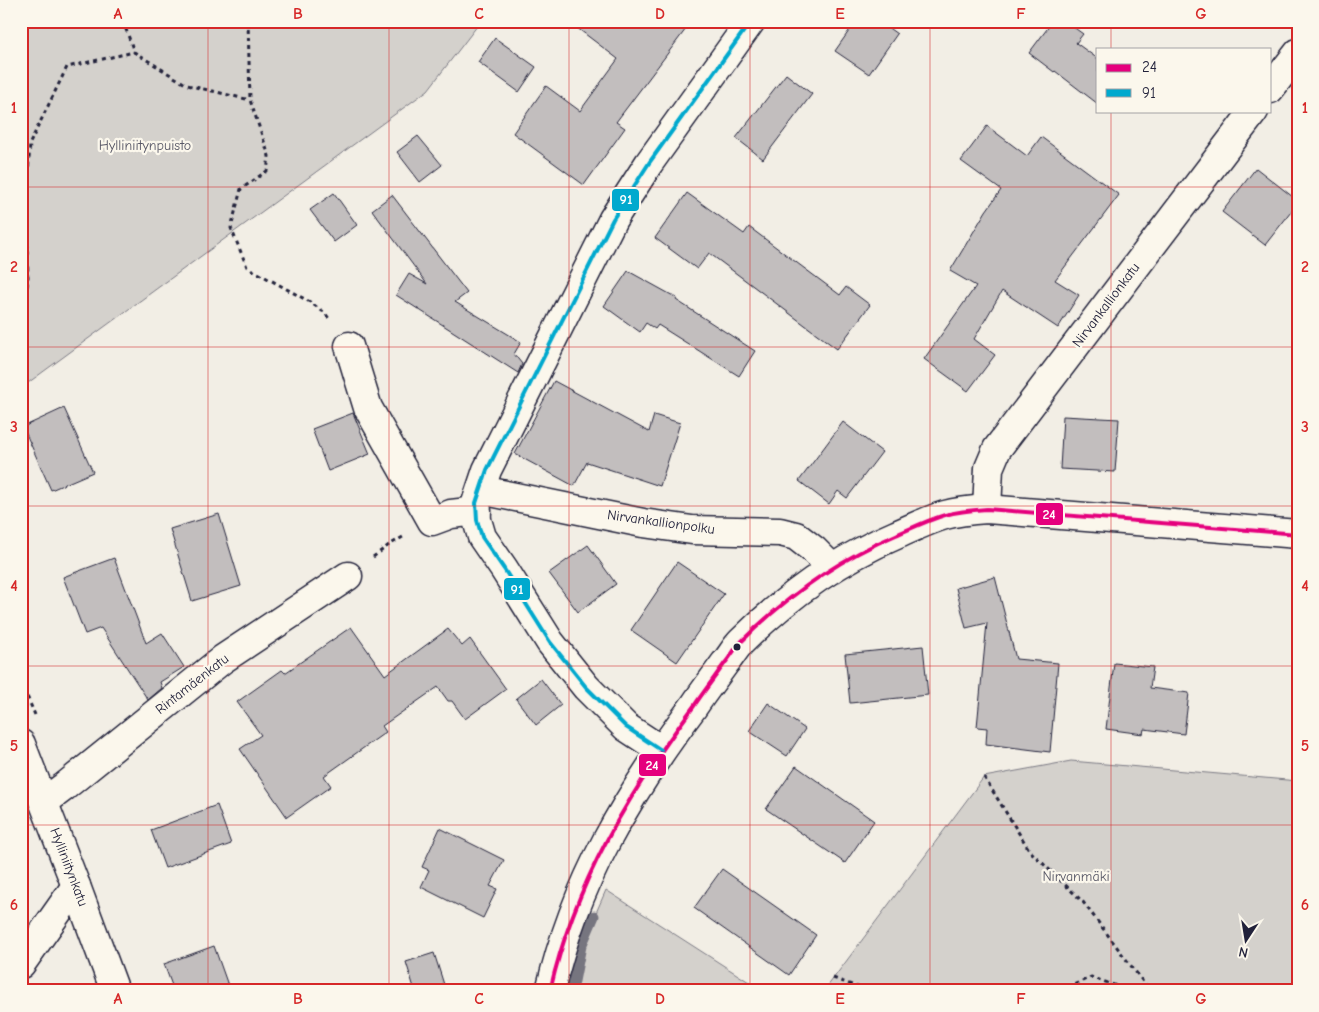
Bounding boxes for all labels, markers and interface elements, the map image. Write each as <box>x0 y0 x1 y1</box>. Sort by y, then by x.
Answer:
text: A <box>114 5 123 23</box>
text: B <box>293 5 303 23</box>
text: C <box>474 5 484 23</box>
text: D <box>655 5 665 23</box>
text: E <box>835 5 845 23</box>
text: F <box>1016 5 1026 23</box>
text: G <box>1195 5 1207 23</box>
legend <box>1096 48 1272 112</box>
text: 24 <box>1142 58 1157 76</box>
text: 91 <box>1142 84 1156 102</box>
text: 1 <box>11 99 17 117</box>
text: 1 <box>1302 99 1308 117</box>
park label: Hylliniitynpuisto <box>99 137 191 154</box>
line badge: 91 <box>611 188 640 212</box>
text: 91 <box>620 191 632 208</box>
text: 2 <box>10 258 18 276</box>
text: 2 <box>1301 258 1309 276</box>
street label: Nirvankallionkatu <box>1069 259 1143 351</box>
text: 3 <box>10 418 18 436</box>
text: 3 <box>1301 418 1309 436</box>
line badge: 24 <box>1035 502 1064 526</box>
street label: Nirvankallionpolku <box>606 506 716 538</box>
text: 24 <box>1042 506 1056 523</box>
text: 4 <box>10 577 18 595</box>
line badge: 91 <box>503 577 531 601</box>
text: 4 <box>1301 577 1309 595</box>
text: 91 <box>511 581 523 598</box>
unlabelled marker <box>732 642 742 652</box>
street label: Rintamäenkatu <box>152 650 232 718</box>
text: 5 <box>10 737 18 755</box>
text: 5 <box>1301 737 1309 755</box>
line badge: 24 <box>638 753 667 777</box>
text: 24 <box>645 757 659 774</box>
street label: Hylliniitynkatu <box>46 825 92 909</box>
park label: Nirvanmäki <box>1042 868 1110 885</box>
text: 6 <box>10 896 18 914</box>
text: 6 <box>1301 896 1309 914</box>
north arrow <box>1222 914 1272 964</box>
text: N <box>1237 943 1250 961</box>
text: A <box>114 990 123 1008</box>
text: B <box>293 990 303 1008</box>
text: C <box>474 990 484 1008</box>
text: D <box>655 990 665 1008</box>
text: E <box>835 990 845 1008</box>
text: F <box>1016 990 1026 1008</box>
text: G <box>1195 990 1207 1008</box>

